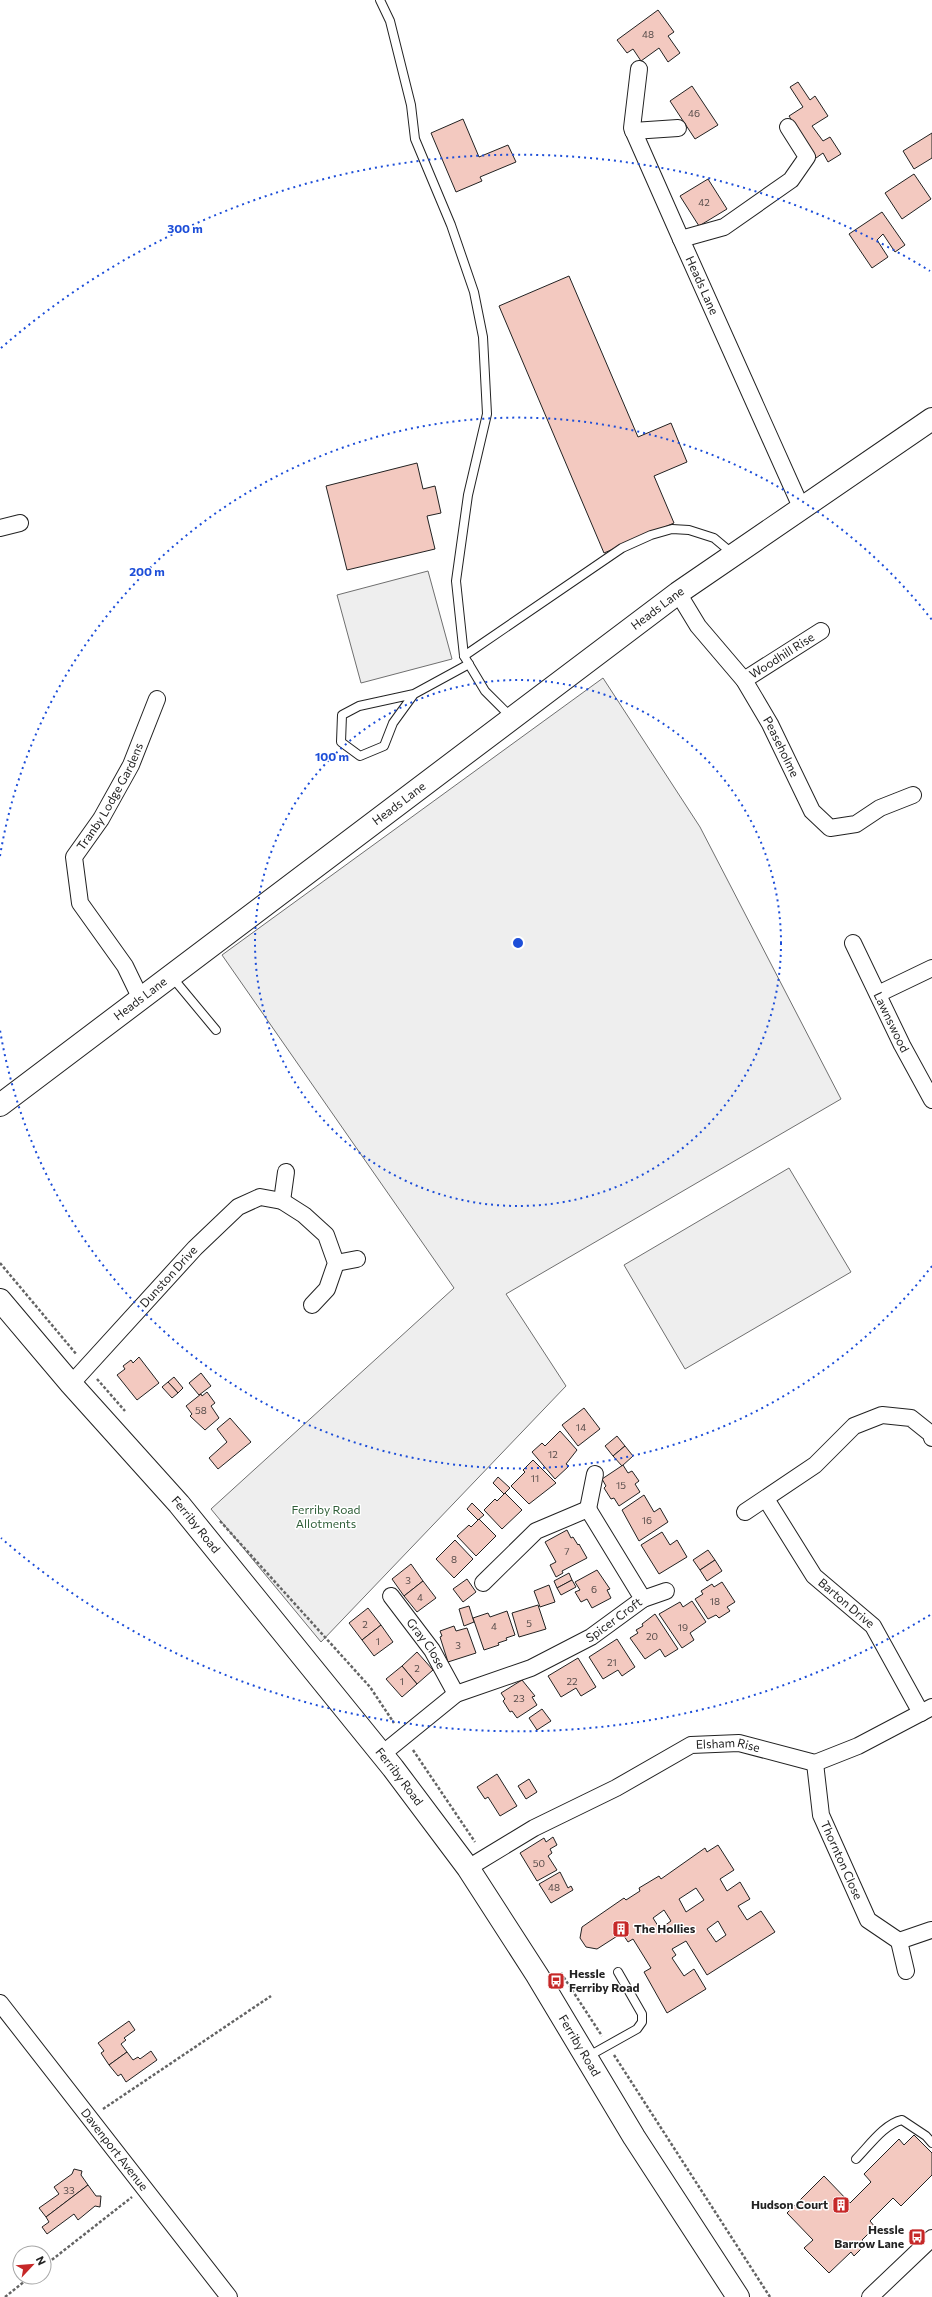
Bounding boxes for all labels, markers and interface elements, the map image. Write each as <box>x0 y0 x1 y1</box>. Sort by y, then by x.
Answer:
house number: 48 <box>642 28 654 40</box>
house number: 46 <box>688 107 700 119</box>
house number: 42 <box>698 196 710 208</box>
text: 300 m <box>167 221 203 235</box>
street label: Heads Lane <box>684 254 722 317</box>
text: 200 m <box>129 564 165 578</box>
street label: Heads Lane <box>628 583 686 632</box>
street label: Woodhill Rise <box>746 629 816 681</box>
street label: Peaseholme <box>761 713 803 779</box>
street label: Tranby Lodge Gardens <box>73 741 145 852</box>
text: 100 m <box>315 749 349 763</box>
street label: Heads Lane <box>369 778 428 827</box>
centre of rings <box>511 936 525 950</box>
street label: Heads Lane <box>111 974 169 1023</box>
street label: Lawnswood <box>872 989 913 1055</box>
street label: Dunston Drive <box>136 1243 199 1310</box>
house number: 58 <box>195 1404 207 1416</box>
house number: 14 <box>576 1421 586 1433</box>
house number: 12 <box>548 1448 558 1460</box>
house number: 11 <box>531 1472 539 1484</box>
house number: 15 <box>616 1479 626 1491</box>
street label: Ferriby Road <box>169 1493 224 1555</box>
park label: Ferriby Road Allotments <box>291 1502 361 1530</box>
house number: 16 <box>642 1514 652 1526</box>
house number: 7 <box>564 1545 570 1557</box>
house number: 8 <box>451 1553 457 1565</box>
house number: 3 <box>405 1574 411 1586</box>
street label: Barton Drive <box>816 1575 878 1630</box>
house number: 6 <box>591 1583 597 1595</box>
house number: 4 <box>417 1591 423 1603</box>
street label: Spicer Croft <box>583 1594 644 1644</box>
house number: 18 <box>710 1595 720 1607</box>
street label: Gray Close <box>404 1615 449 1671</box>
house number: 5 <box>526 1617 532 1629</box>
house number: 2 <box>362 1618 368 1630</box>
house number: 4 <box>491 1620 497 1632</box>
house number: 19 <box>678 1621 688 1633</box>
house number: 20 <box>646 1630 658 1642</box>
house number: 1 <box>376 1635 380 1647</box>
house number: 3 <box>455 1639 461 1651</box>
house number: 21 <box>607 1656 617 1668</box>
house number: 2 <box>414 1662 420 1674</box>
house number: 1 <box>400 1675 404 1687</box>
house number: 22 <box>566 1675 578 1687</box>
house number: 23 <box>513 1692 525 1704</box>
street label: Elsham Rise <box>696 1735 762 1754</box>
street label: Ferriby Road <box>373 1744 427 1808</box>
street label: Thornton Close <box>818 1818 866 1901</box>
house number: 50 <box>533 1857 545 1869</box>
house number: 48 <box>548 1881 560 1893</box>
building icon: The Hollies <box>611 1919 631 1939</box>
place label: The Hollies <box>634 1921 696 1935</box>
place label: Hessle Ferriby Road <box>569 1966 640 1994</box>
bus stop icon: Hessle Ferriby Road <box>546 1971 566 1991</box>
street label: Ferriby Road <box>556 2012 604 2079</box>
street label: Davenport Avenue <box>79 2105 152 2193</box>
house number: 33 <box>63 2184 75 2196</box>
building icon: Hudson Court <box>831 2195 851 2215</box>
place label: Hudson Court <box>751 2197 828 2211</box>
place label: Hessle Barrow Lane <box>834 2222 904 2250</box>
bus stop icon: Hessle Barrow Lane <box>907 2227 927 2247</box>
north arrow <box>12 2245 52 2285</box>
text: N <box>34 2254 49 2267</box>

